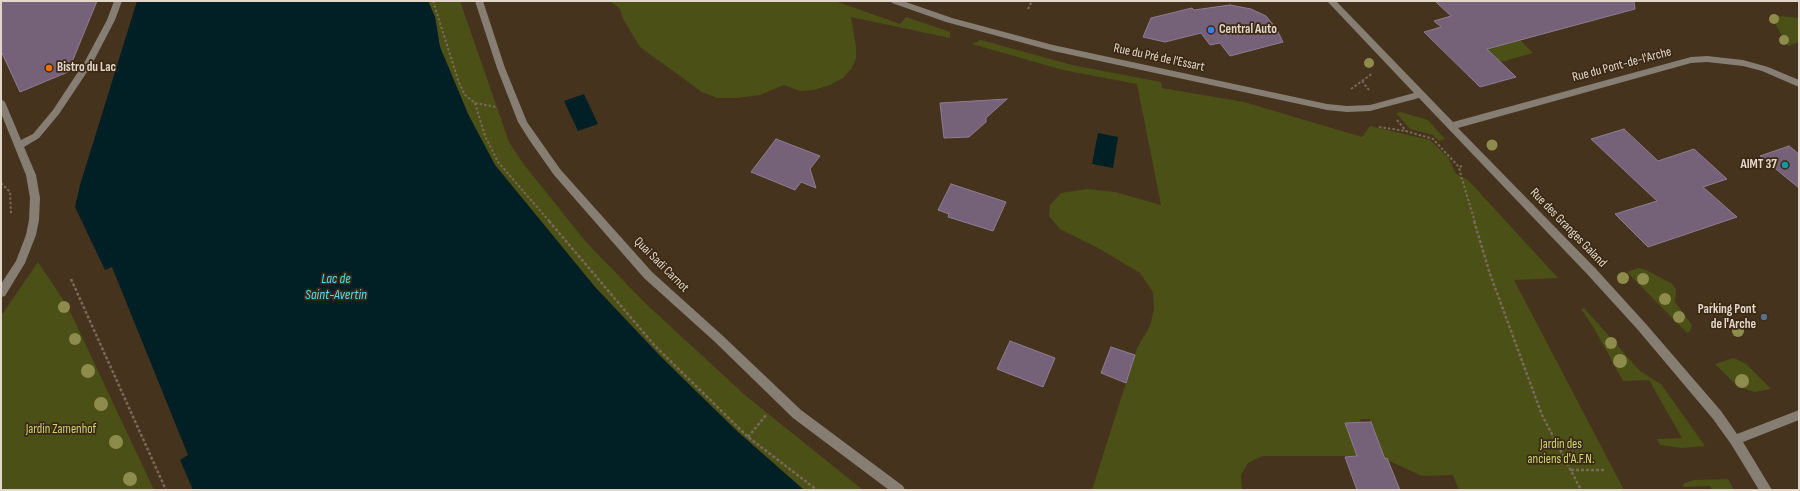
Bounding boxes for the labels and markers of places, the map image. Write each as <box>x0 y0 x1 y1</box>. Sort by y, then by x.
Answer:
place label: Central Auto <box>1219 22 1277 38</box>
marker: Central Auto <box>1206 25 1216 35</box>
place label: Bistro du Lac <box>57 60 116 76</box>
marker: Bistro du Lac <box>44 63 54 73</box>
place label: AIMT 37 <box>1741 157 1777 173</box>
marker: AIMT 37 <box>1780 160 1790 170</box>
place label: Parking Pont de l'Arche <box>1698 302 1756 333</box>
marker: Parking Pont de l'Arche <box>1759 312 1769 322</box>

